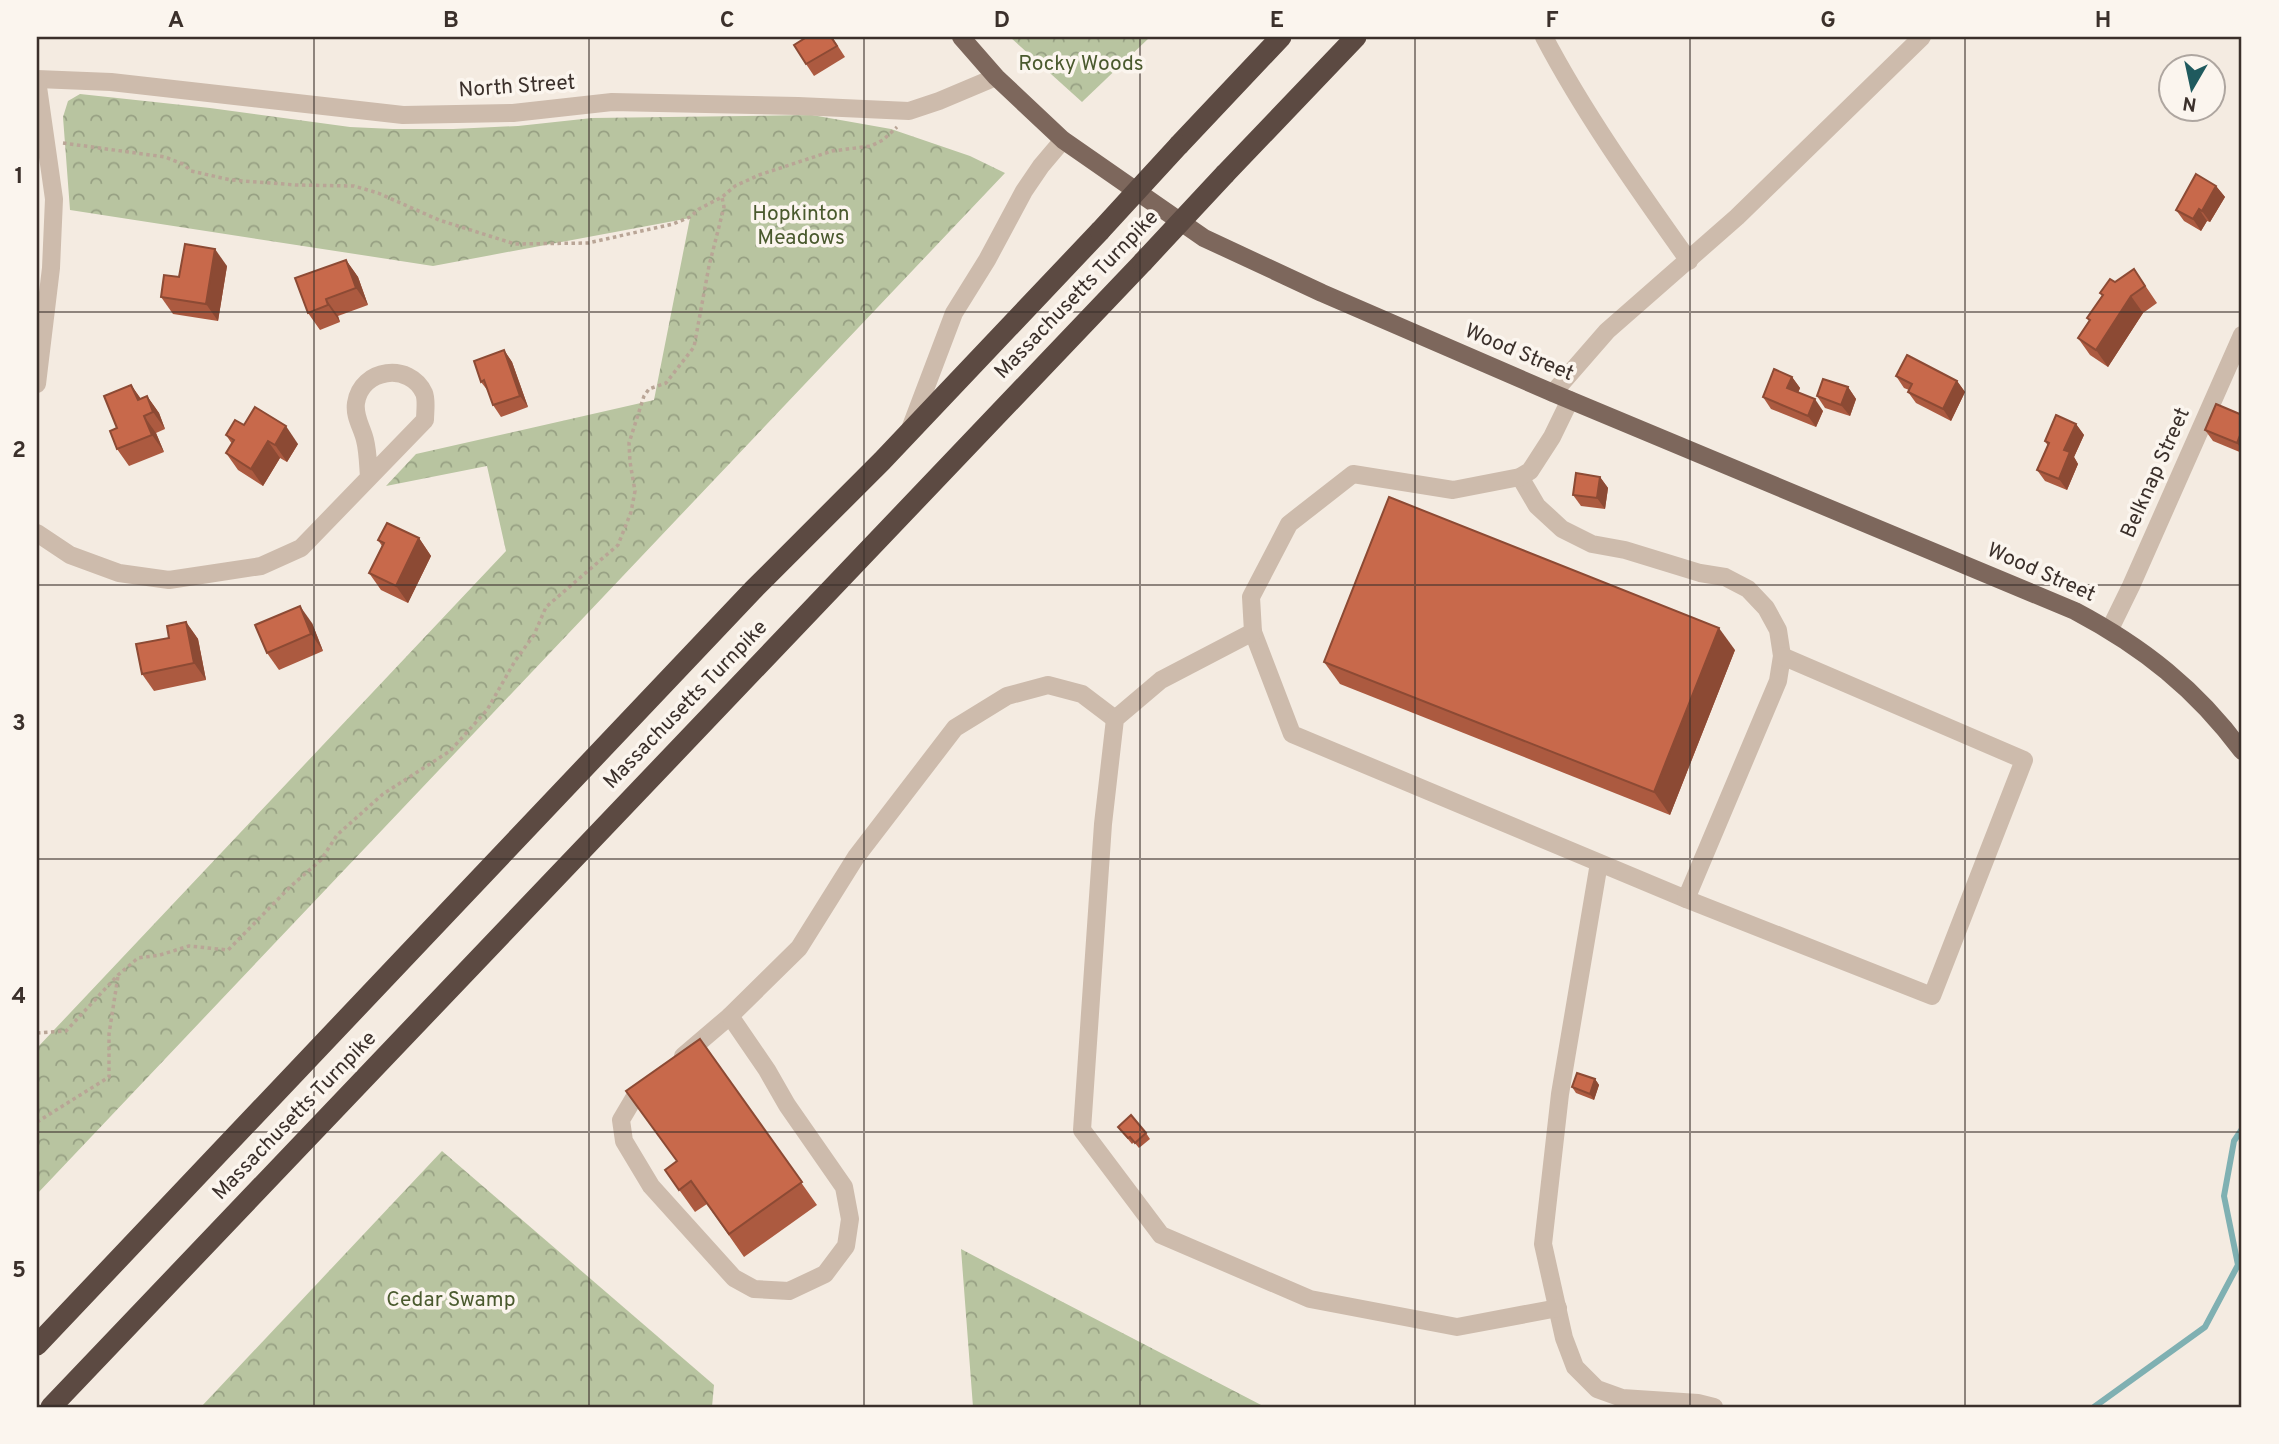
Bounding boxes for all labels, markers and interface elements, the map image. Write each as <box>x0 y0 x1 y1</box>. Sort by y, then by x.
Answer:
text: A <box>168 7 184 36</box>
text: B <box>443 7 459 36</box>
text: C <box>720 7 734 36</box>
text: D <box>994 7 1010 36</box>
text: E <box>1270 7 1284 36</box>
text: F <box>1545 7 1559 36</box>
text: G <box>1820 7 1836 36</box>
text: H <box>2095 7 2111 36</box>
park label: Rocky Woods <box>1018 51 1144 78</box>
north arrow <box>2156 52 2226 122</box>
street label: North Street <box>458 69 576 105</box>
text: N <box>2181 90 2198 116</box>
text: 1 <box>14 163 24 192</box>
park label: Hopkinton Meadows <box>752 201 850 252</box>
street label: Massachusetts Turnpike <box>989 205 1165 385</box>
street label: Wood Street <box>1460 318 1578 388</box>
street label: Belknap Street <box>2115 404 2197 542</box>
text: 2 <box>12 437 26 466</box>
street label: Wood Street <box>1983 537 2099 609</box>
street label: Massachusetts Turnpike <box>598 615 774 795</box>
text: 3 <box>12 710 26 739</box>
text: 4 <box>12 983 26 1012</box>
street label: Massachusetts Turnpike <box>207 1026 383 1206</box>
text: 5 <box>12 1257 26 1286</box>
park label: Cedar Swamp <box>386 1287 516 1314</box>

